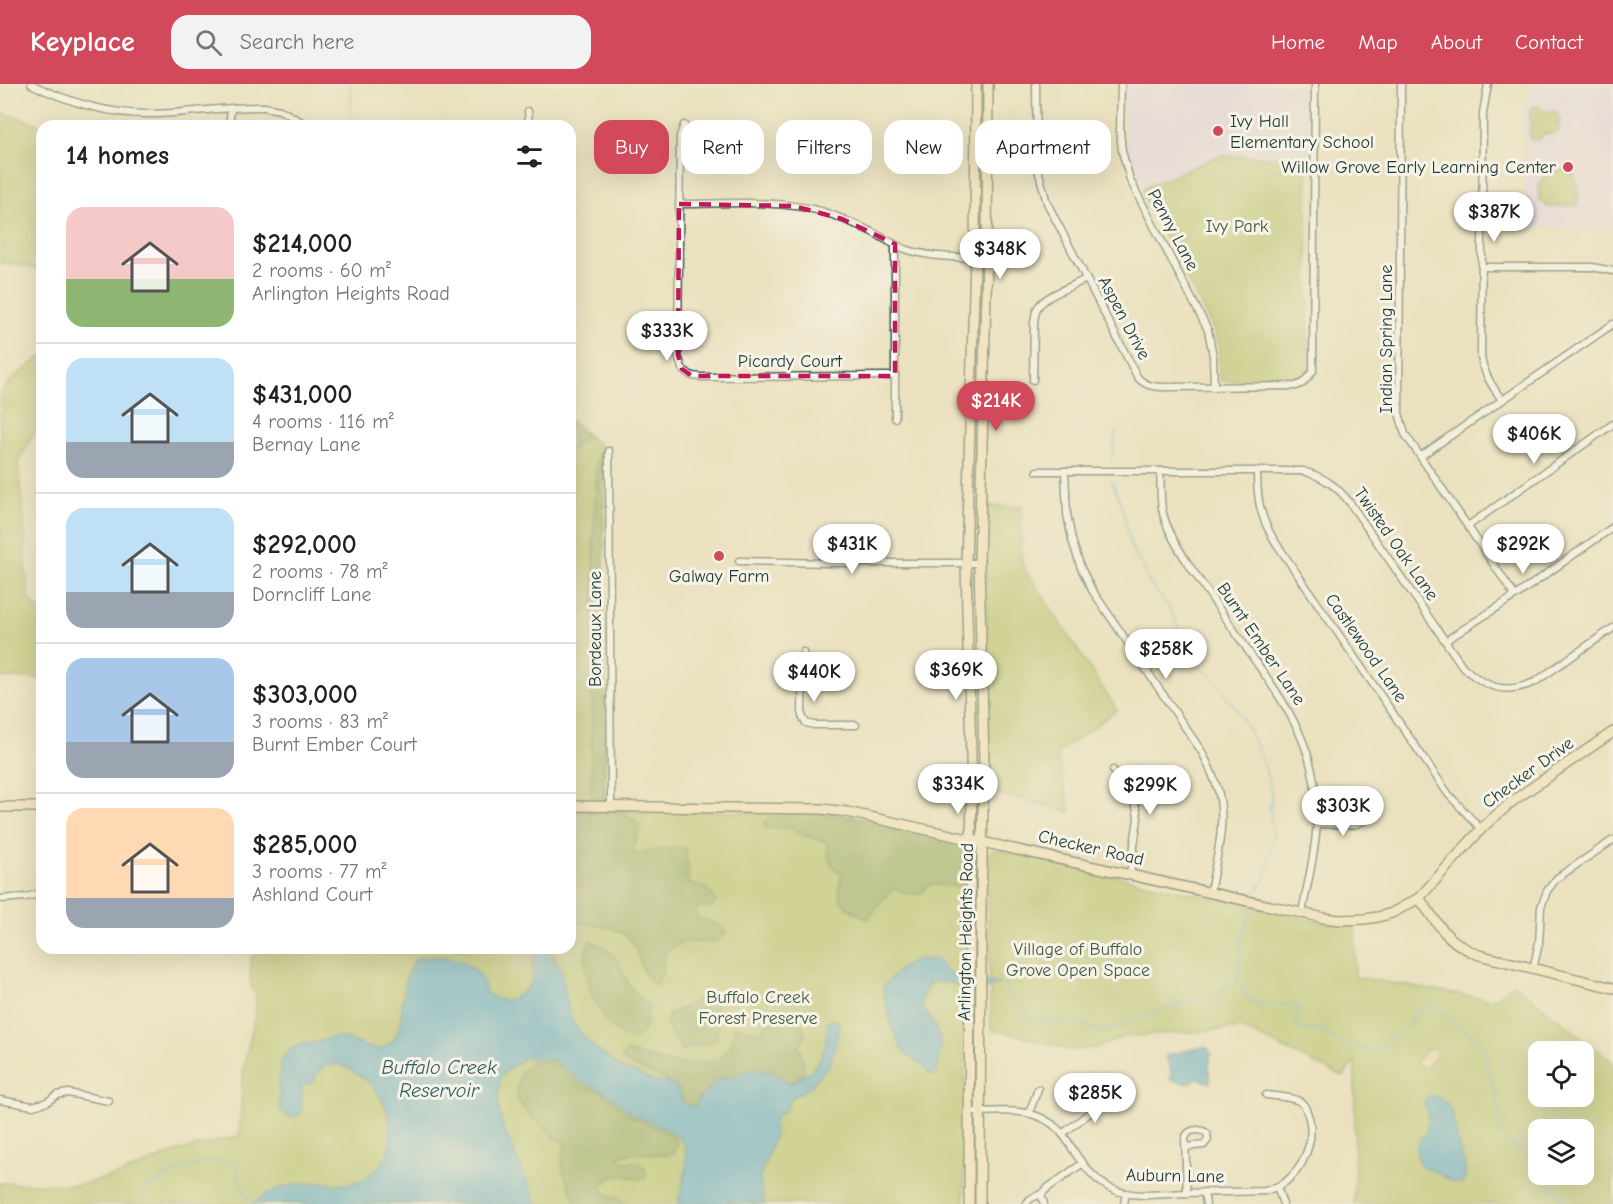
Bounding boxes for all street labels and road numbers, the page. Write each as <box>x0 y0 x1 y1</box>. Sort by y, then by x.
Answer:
street label: Penny Lane <box>1143 186 1203 274</box>
street label: Indian Spring Lane <box>1376 264 1397 414</box>
street label: Aspen Drive <box>1093 273 1155 363</box>
street label: Picardy Court <box>738 351 843 372</box>
street label: Twisted Oak Lane <box>1349 483 1443 605</box>
street label: Bordeaux Lane <box>585 571 606 687</box>
street label: Burnt Ember Lane <box>1212 579 1310 709</box>
street label: Castlewood Lane <box>1321 590 1411 706</box>
street label: Checker Drive <box>1478 733 1578 813</box>
street label: Checker Road <box>1036 826 1146 870</box>
street label: Arlington Heights Road <box>954 843 978 1021</box>
street label: Auburn Lane <box>1126 1165 1224 1187</box>

